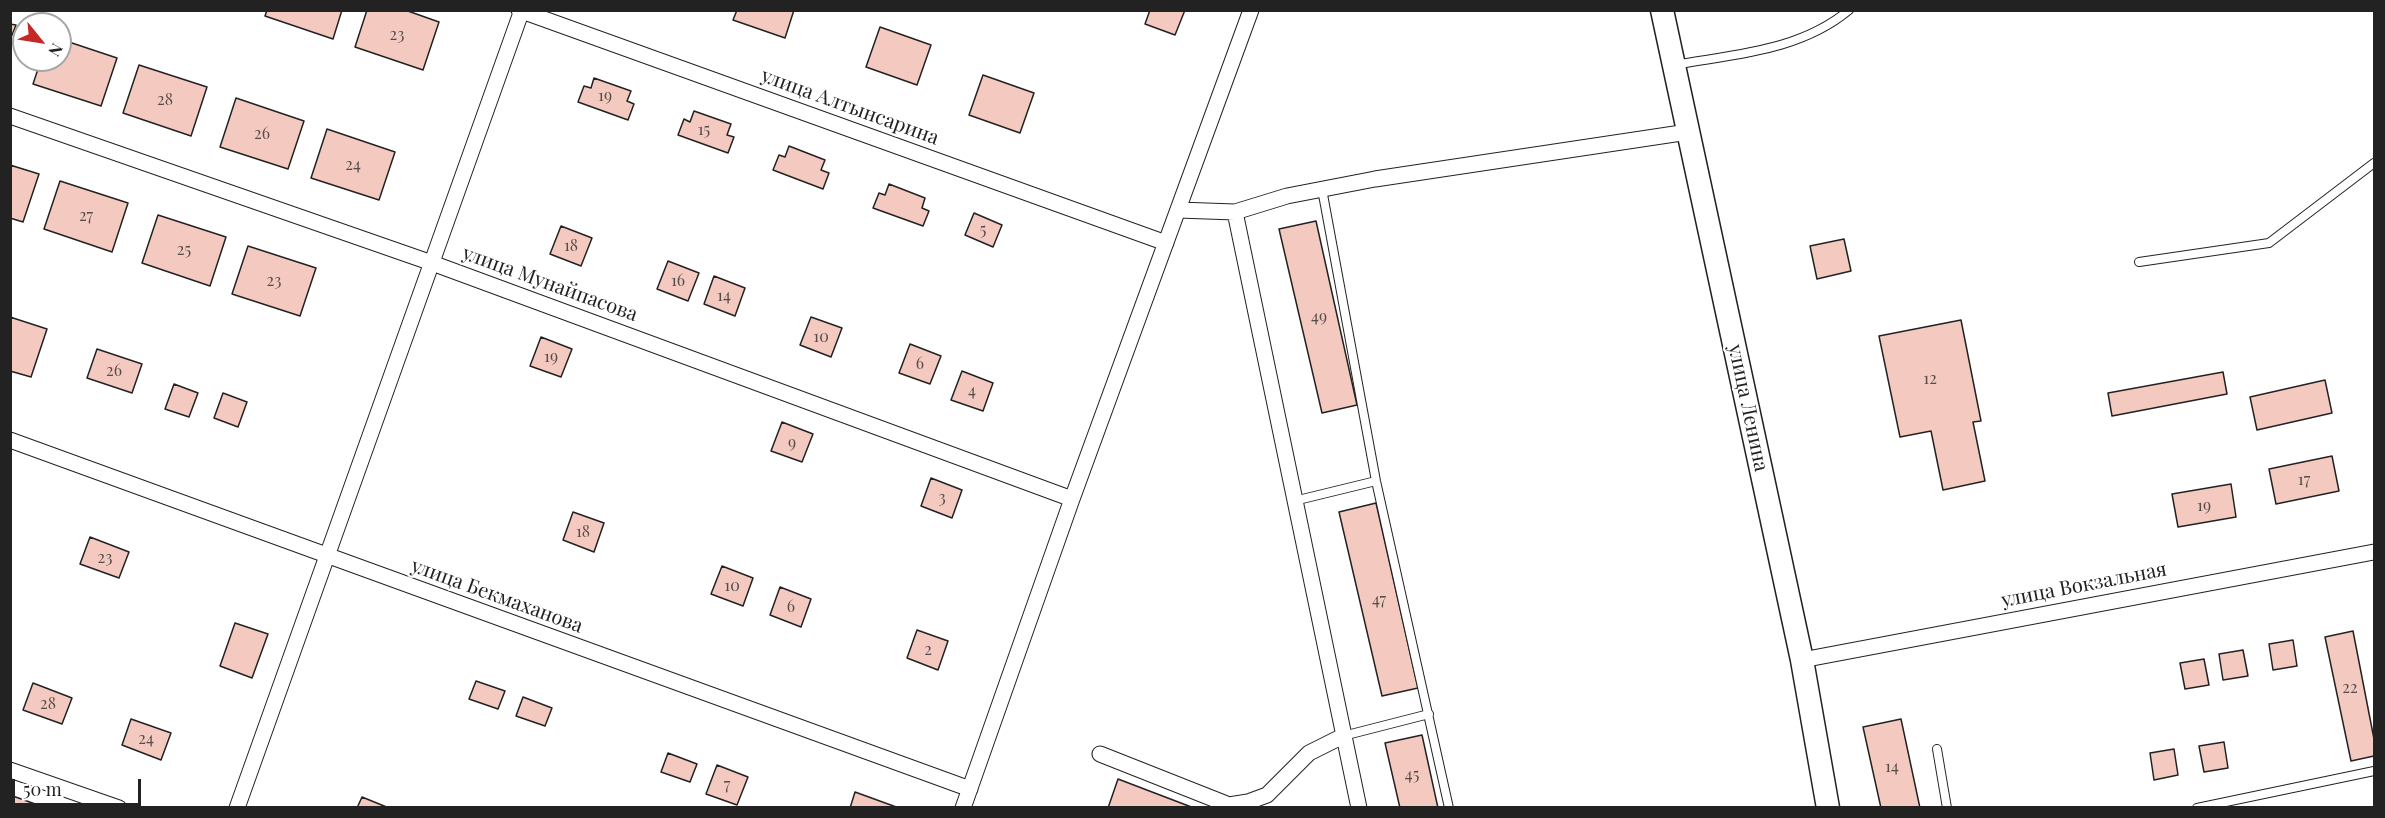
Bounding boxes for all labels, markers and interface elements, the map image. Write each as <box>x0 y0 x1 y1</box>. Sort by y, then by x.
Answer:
north arrow <box>12 12 72 72</box>
house number: 23 <box>390 25 404 45</box>
text: N <box>44 40 68 61</box>
street label: улица Алтынсарина <box>758 64 942 150</box>
house number: 19 <box>598 86 612 106</box>
house number: 28 <box>157 90 173 110</box>
house number: 15 <box>698 120 710 140</box>
house number: 26 <box>254 124 270 144</box>
house number: 24 <box>345 155 361 175</box>
house number: 27 <box>79 206 93 226</box>
house number: 5 <box>980 220 986 240</box>
house number: 18 <box>564 236 578 256</box>
house number: 25 <box>177 240 191 260</box>
street label: улица Мунайпасова <box>459 241 641 327</box>
house number: 23 <box>267 271 281 291</box>
house number: 16 <box>671 271 685 291</box>
house number: 14 <box>717 286 731 306</box>
house number: 49 <box>1311 307 1327 327</box>
house number: 10 <box>813 327 829 347</box>
street label: улица Ленина <box>1723 342 1773 474</box>
house number: 19 <box>544 347 558 367</box>
house number: 6 <box>916 354 924 374</box>
house number: 26 <box>106 361 122 381</box>
house number: 12 <box>1923 369 1937 389</box>
house number: 4 <box>968 381 976 401</box>
house number: 9 <box>788 433 796 453</box>
house number: 17 <box>2298 470 2310 490</box>
house number: 3 <box>938 488 946 508</box>
house number: 19 <box>2197 496 2211 516</box>
house number: 18 <box>576 522 590 542</box>
house number: 23 <box>98 548 112 568</box>
street label: улица Бекмаханова <box>408 554 586 638</box>
street label: улица Вокзальная <box>1999 557 2169 613</box>
house number: 10 <box>724 576 740 596</box>
house number: 47 <box>1372 590 1386 610</box>
house number: 6 <box>787 597 795 617</box>
house number: 2 <box>924 640 932 660</box>
house number: 22 <box>2342 678 2358 698</box>
house number: 28 <box>40 694 56 714</box>
house number: 24 <box>138 729 154 749</box>
house number: 14 <box>1885 757 1899 777</box>
house number: 45 <box>1405 765 1419 785</box>
scale bar <box>15 767 144 805</box>
house number: 7 <box>724 775 730 795</box>
text: 50 m <box>23 777 62 801</box>

